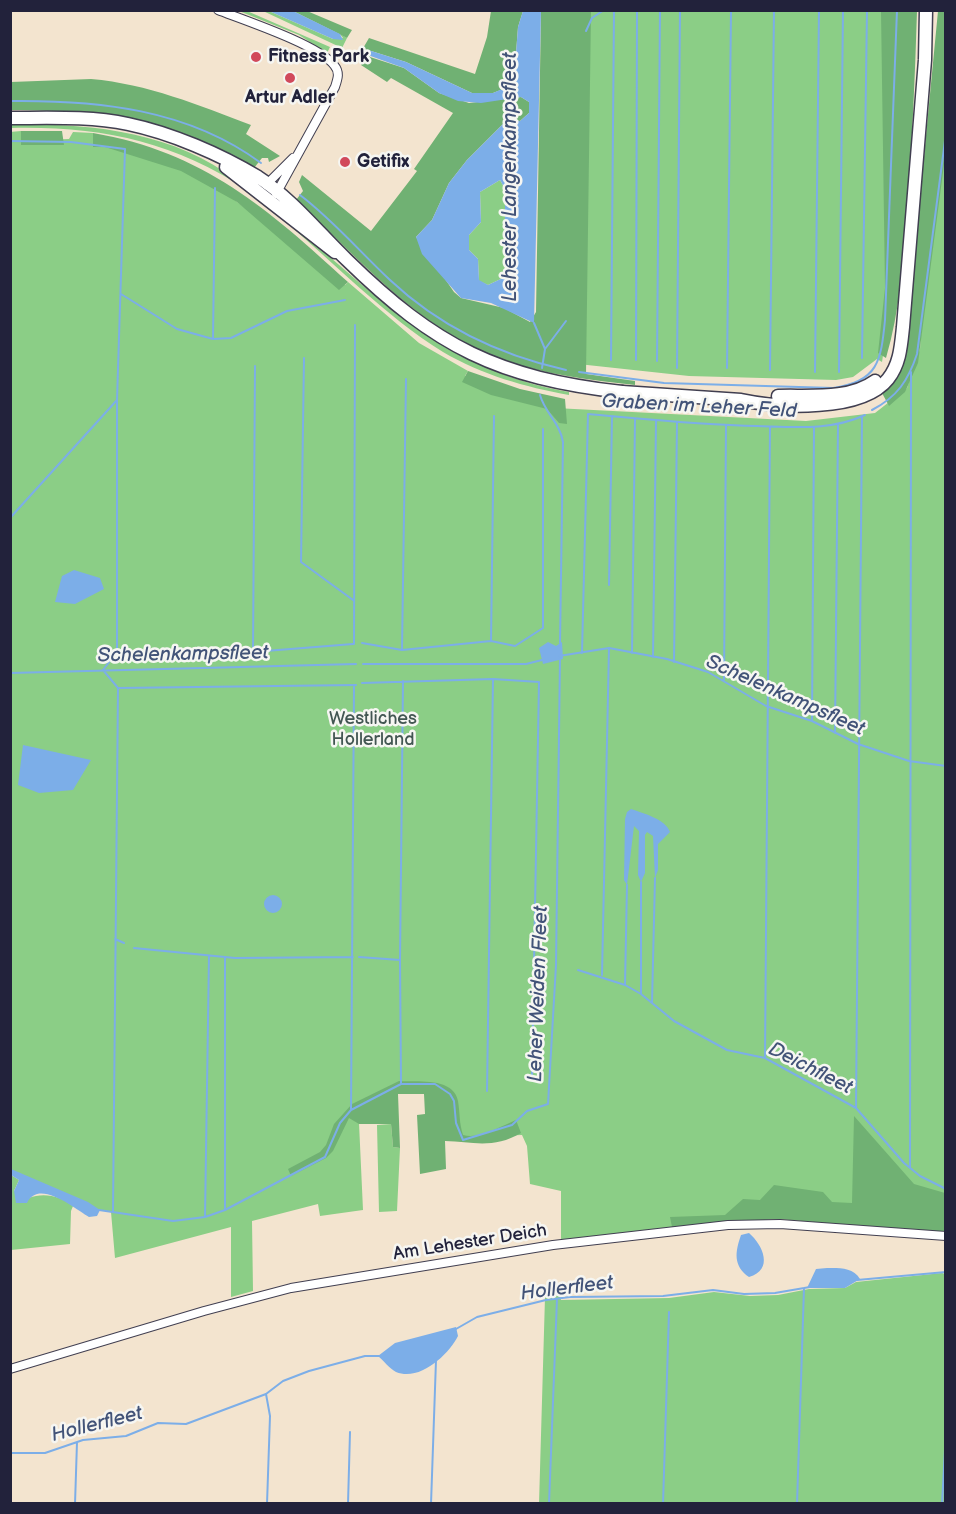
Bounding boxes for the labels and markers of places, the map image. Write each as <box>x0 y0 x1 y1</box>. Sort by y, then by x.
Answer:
place label: Fitness Park <box>268 46 369 68</box>
marker: Fitness Park <box>249 50 263 64</box>
marker: Artur Adler <box>283 71 297 85</box>
place label: Artur Adler <box>245 87 335 109</box>
place label: Getifix <box>357 151 409 173</box>
marker: Getifix <box>338 155 352 169</box>

